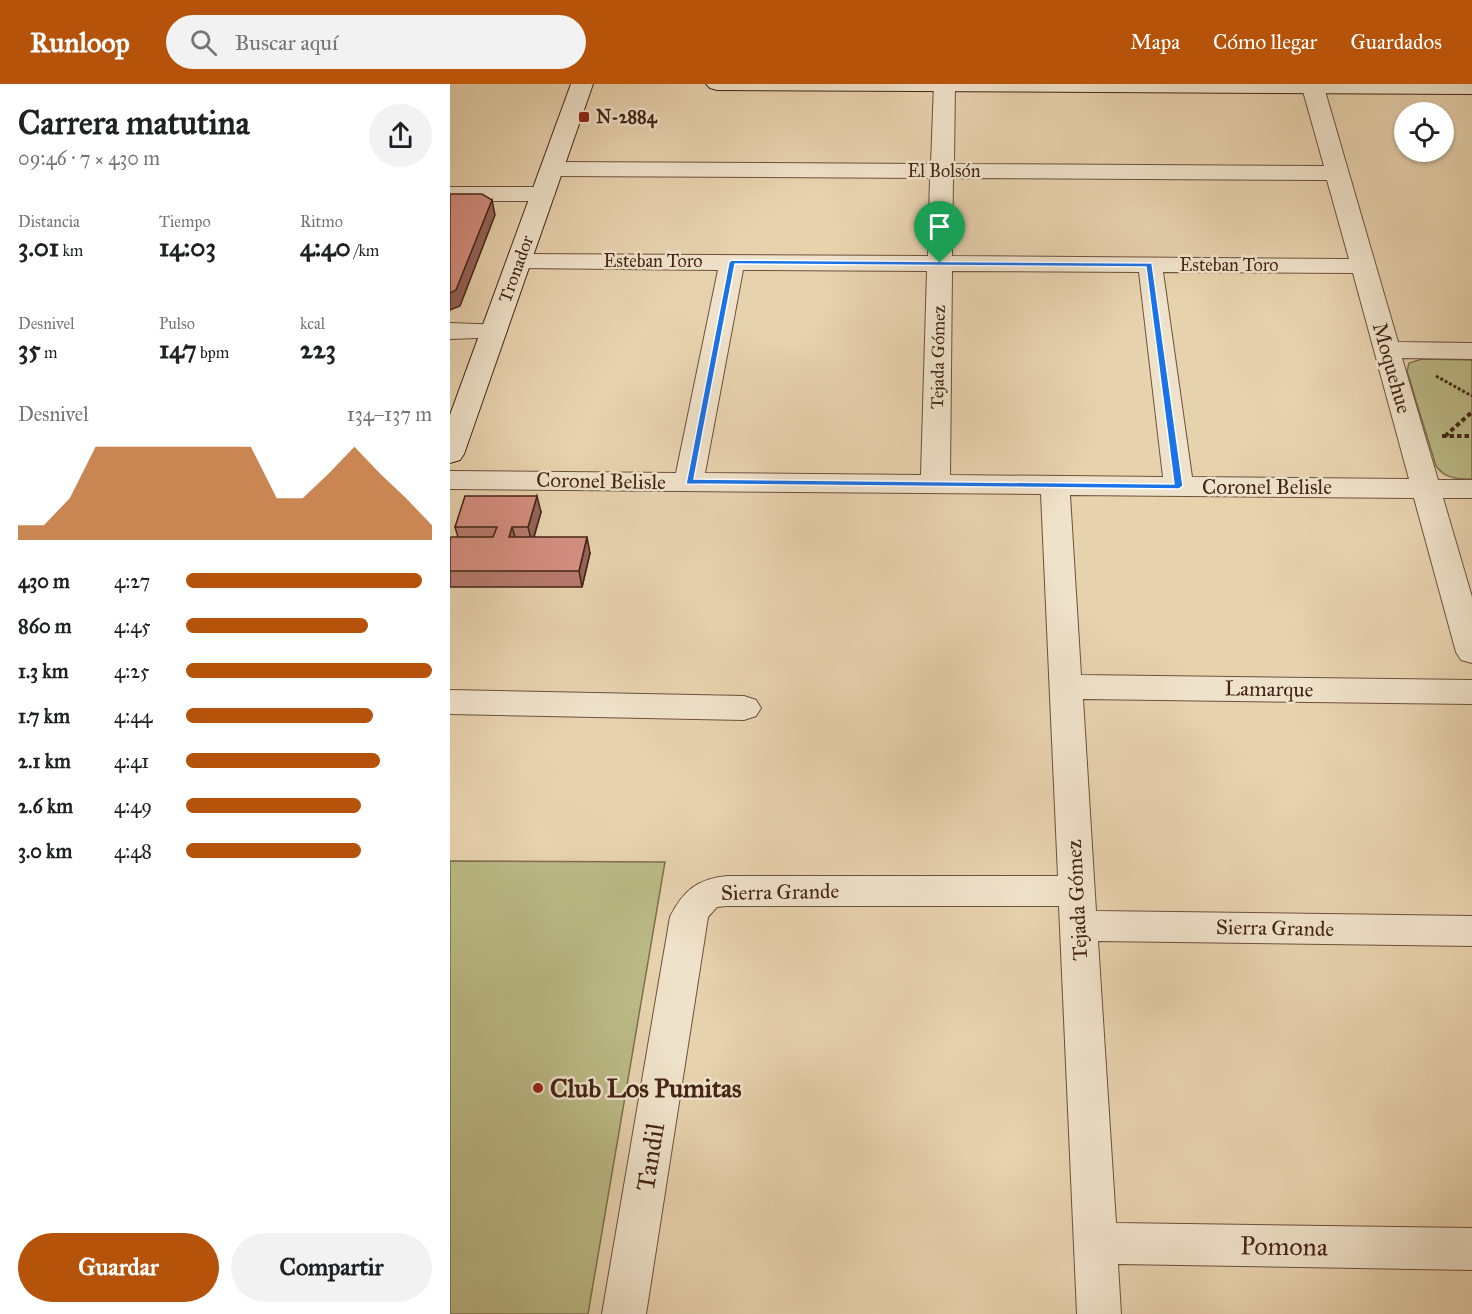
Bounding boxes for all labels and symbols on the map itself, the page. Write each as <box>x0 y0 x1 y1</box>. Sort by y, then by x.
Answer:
place label: N-2884 <box>596 106 658 129</box>
marker: N-2884 <box>577 110 591 124</box>
street label: El Bolsón <box>907 160 981 182</box>
pin <box>914 201 965 263</box>
street label: Tronador <box>494 232 538 306</box>
street label: Esteban Toro <box>603 250 703 272</box>
street label: Esteban Toro <box>1179 254 1279 276</box>
street label: Tejada Gómez <box>926 305 950 409</box>
street label: Moquehue <box>1367 319 1417 417</box>
street label: Coronel Belisle <box>536 467 666 495</box>
street label: Coronel Belisle <box>1202 474 1332 500</box>
street label: Lamarque <box>1224 675 1314 703</box>
street label: Tejada Gómez <box>1061 838 1093 961</box>
street label: Sierra Grande <box>721 878 840 906</box>
street label: Sierra Grande <box>1216 914 1335 942</box>
place label: Club Los Pumitas <box>550 1072 742 1104</box>
marker: Club Los Pumitas <box>531 1081 545 1095</box>
street label: Tandil <box>629 1121 671 1193</box>
street label: Pomona <box>1240 1229 1328 1263</box>

